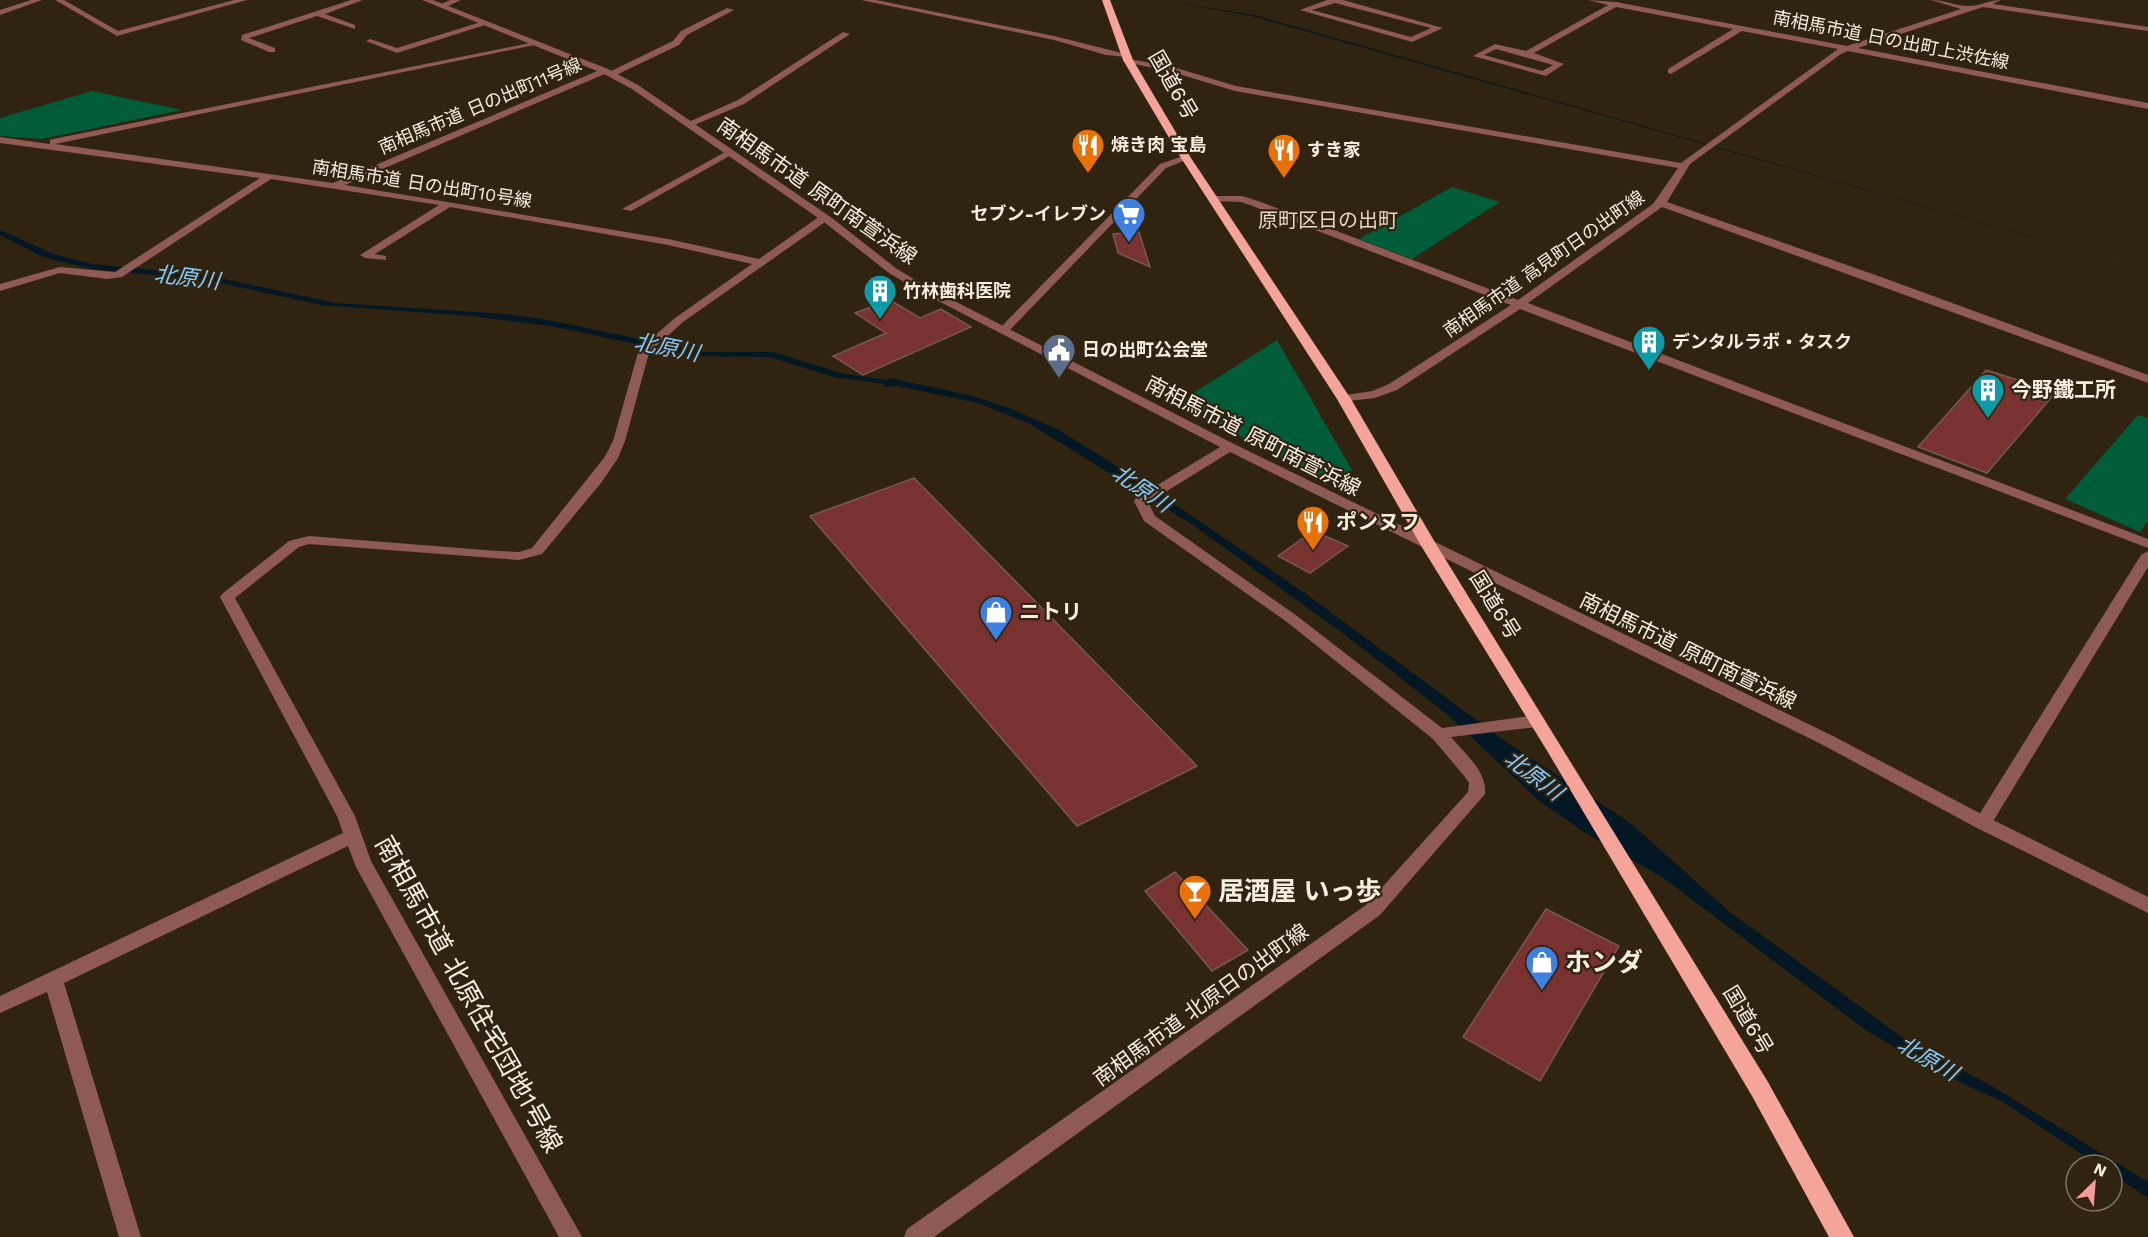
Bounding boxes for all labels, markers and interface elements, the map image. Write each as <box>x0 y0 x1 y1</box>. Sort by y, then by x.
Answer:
street label: 南相馬市道 日の出町上渋佐線 <box>1771 6 2011 73</box>
street label: 国道6号 <box>1144 46 1203 124</box>
street label: 南相馬市道 日の出町11号線 <box>375 53 584 158</box>
street label: 南相馬市道 原町南萱浜線 <box>713 112 922 269</box>
restaurant icon: 焼き肉 宝島 <box>1070 127 1106 174</box>
restaurant icon: すき家 <box>1266 132 1302 179</box>
place label: 焼き肉 宝島 <box>1111 134 1206 155</box>
place label: すき家 <box>1307 139 1361 160</box>
street label: 南相馬市道 日の出町10号線 <box>311 156 534 211</box>
street label: 南相馬市道 高見町日の出町線 <box>1439 186 1648 341</box>
supermarket icon: セブン-イレブン <box>1111 196 1147 243</box>
place label: セブン-イレブン <box>970 203 1106 224</box>
district label: 原町区日の出町 <box>1258 208 1398 232</box>
water label: 北原川 <box>153 261 223 294</box>
building icon: 竹林歯科医院 <box>862 273 898 320</box>
place label: 竹林歯科医院 <box>903 280 1011 301</box>
building icon: デンタルラボ・タスク <box>1631 324 1667 371</box>
water label: 北原川 <box>632 329 704 366</box>
place label: デンタルラボ・タスク <box>1672 331 1852 352</box>
public building icon: 日の出町公会堂 <box>1041 332 1077 379</box>
place label: 日の出町公会堂 <box>1082 339 1208 360</box>
street label: 南相馬市道 原町南萱浜線 <box>1141 370 1365 501</box>
building icon: 今野鐵工所 <box>1970 372 2006 419</box>
place label: 今野鐵工所 <box>2011 377 2116 402</box>
water label: 北原川 <box>1107 460 1178 518</box>
restaurant icon: ポンヌフ <box>1295 504 1331 551</box>
place label: ポンヌフ <box>1336 509 1420 534</box>
street label: 国道6号 <box>1465 566 1526 643</box>
street label: 南相馬市道 原町南萱浜線 <box>1576 587 1801 714</box>
shop icon: ニトリ <box>978 594 1014 641</box>
place label: ニトリ <box>1019 599 1082 624</box>
water label: 北原川 <box>1500 746 1569 806</box>
street label: 南相馬市道 北原住宅団地1号線 <box>369 831 569 1157</box>
bar icon: 居酒屋 いっ歩 <box>1177 873 1213 920</box>
place label: 居酒屋 いっ歩 <box>1218 876 1381 906</box>
street label: 南相馬市道 北原日の出町線 <box>1089 918 1313 1091</box>
shop icon: ホンダ <box>1524 944 1560 991</box>
place label: ホンダ <box>1565 947 1643 977</box>
street label: 国道6号 <box>1718 981 1779 1059</box>
water label: 北原川 <box>1893 1031 1964 1087</box>
north arrow <box>2064 1153 2124 1213</box>
text: N <box>2091 1159 2110 1181</box>

